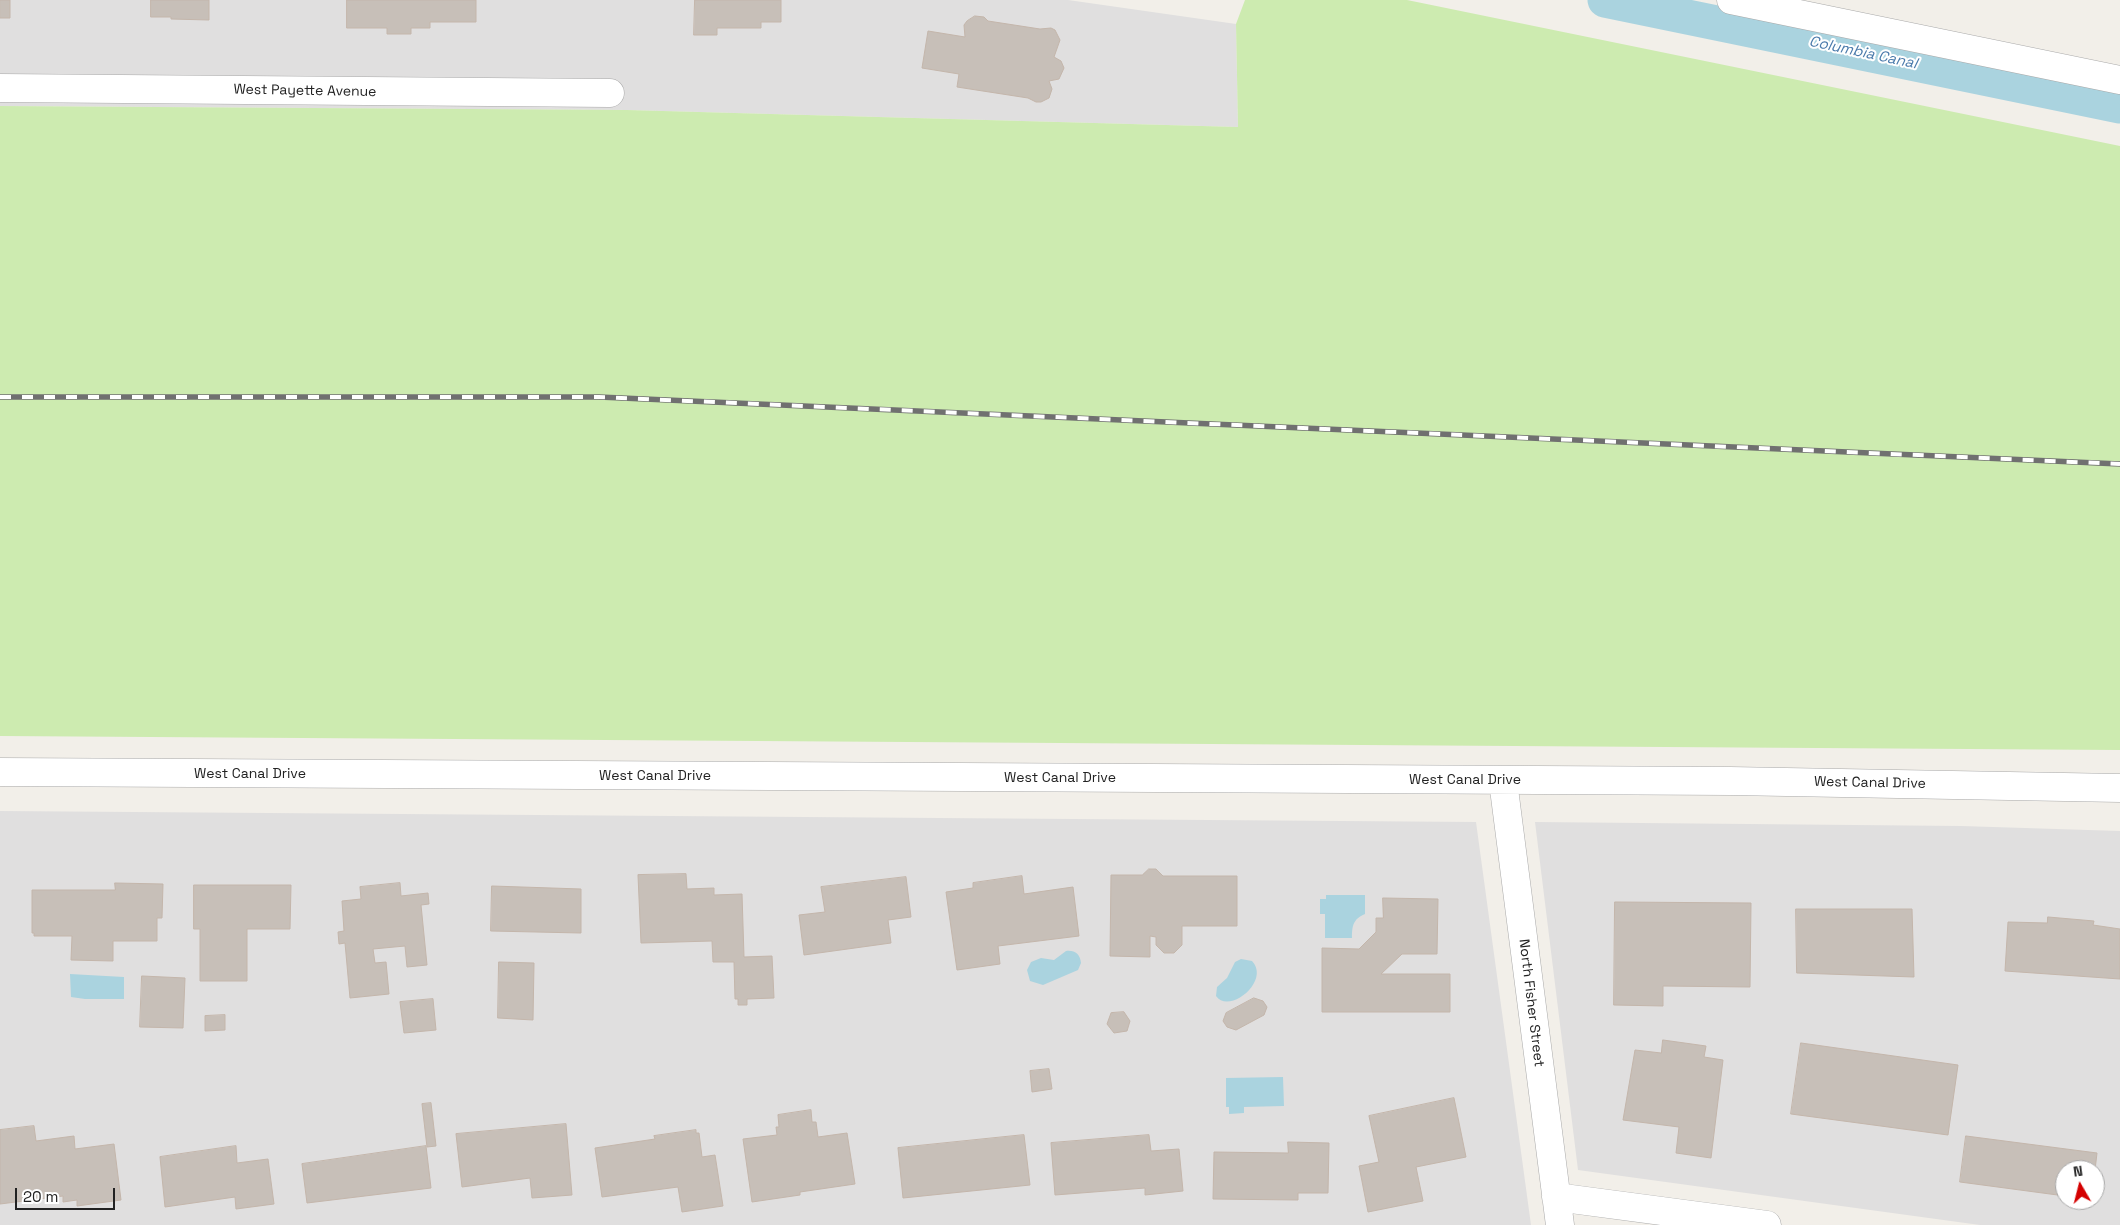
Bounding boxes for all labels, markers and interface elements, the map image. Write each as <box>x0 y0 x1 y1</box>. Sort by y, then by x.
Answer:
water label: Columbia Canal <box>1807 33 1919 73</box>
street label: West Payette Avenue <box>233 81 377 101</box>
street label: West Canal Drive <box>194 766 306 782</box>
street label: West Canal Drive <box>599 768 711 784</box>
street label: West Canal Drive <box>1004 770 1116 786</box>
street label: West Canal Drive <box>1409 772 1521 788</box>
street label: West Canal Drive <box>1814 774 1926 792</box>
street label: North Fisher Street <box>1515 938 1547 1068</box>
north arrow <box>2055 1160 2105 1210</box>
text: N <box>2072 1162 2084 1181</box>
scale bar <box>18 1178 118 1210</box>
text: 20 m <box>23 1187 58 1206</box>

